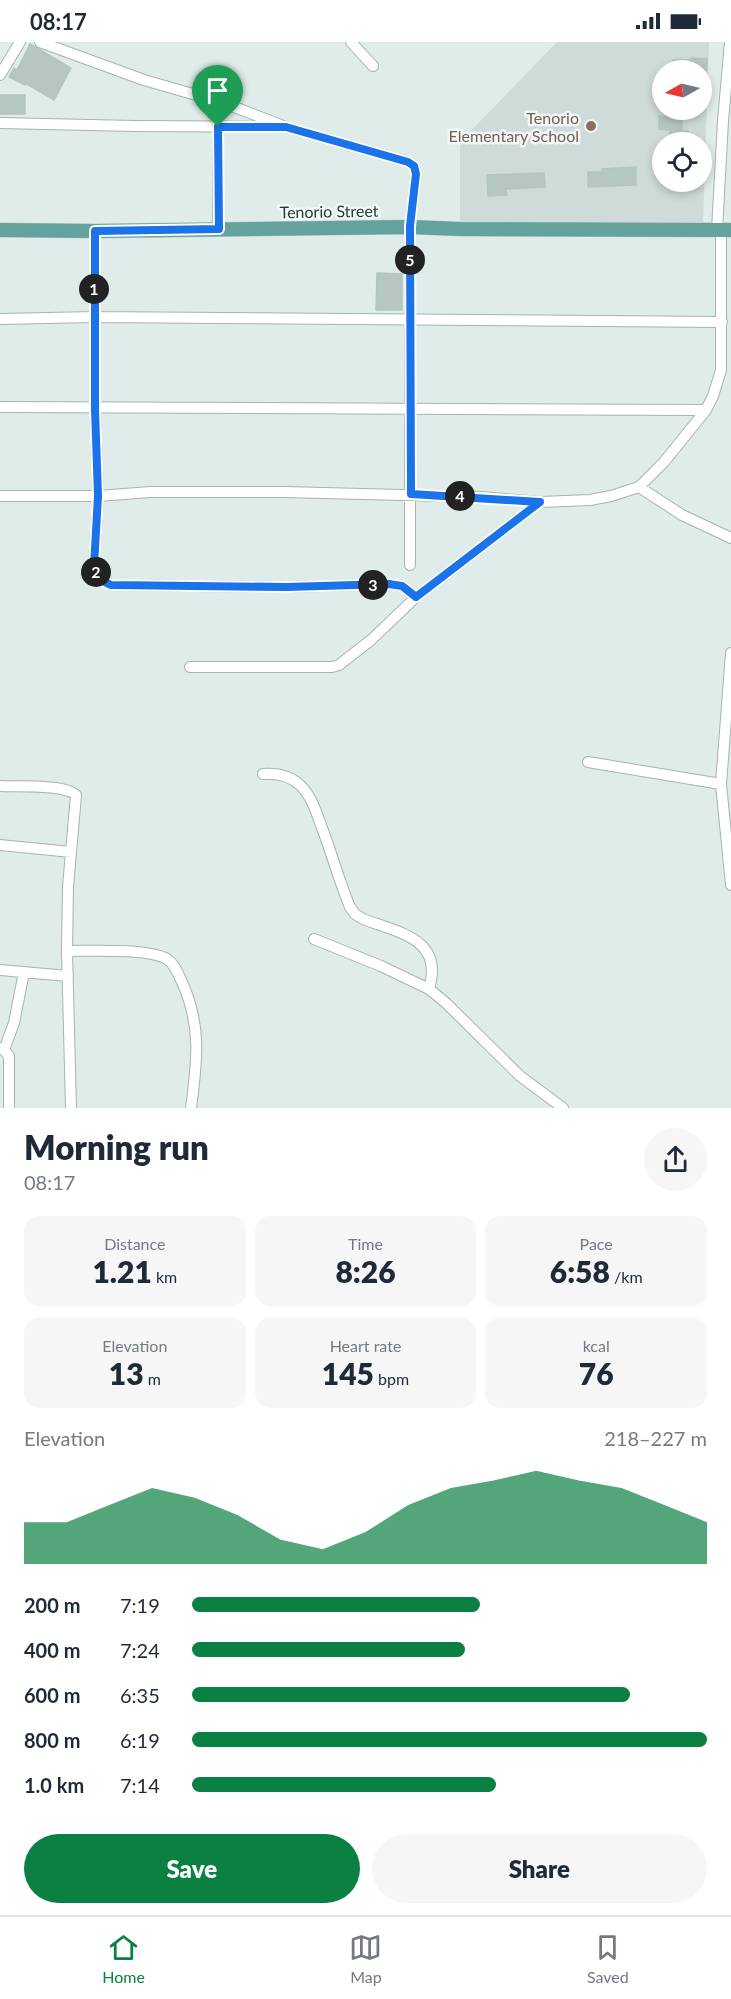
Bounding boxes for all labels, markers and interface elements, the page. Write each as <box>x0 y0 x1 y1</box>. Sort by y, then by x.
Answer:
text: 08:17 <box>30 8 87 35</box>
north arrow <box>652 60 712 120</box>
map controls <box>652 60 712 192</box>
pin <box>192 65 243 127</box>
icon: arrive <box>201 74 234 107</box>
place label: Tenorio Elementary School <box>449 108 579 145</box>
marker: Tenorio Elementary School <box>584 119 598 133</box>
button: locate <box>652 132 712 192</box>
street label: Tenorio Street <box>279 201 379 221</box>
pin: 5 <box>395 245 425 275</box>
text: 5 <box>405 250 415 269</box>
pin: 1 <box>79 274 109 304</box>
text: 1 <box>89 279 99 298</box>
pin: 4 <box>445 481 475 511</box>
text: 4 <box>455 486 465 505</box>
pin: 2 <box>81 557 111 587</box>
text: 2 <box>91 562 101 581</box>
pin: 3 <box>358 570 388 600</box>
text: 3 <box>368 575 378 594</box>
text: Morning run <box>24 1127 209 1167</box>
button: share <box>644 1128 707 1191</box>
text: 08:17 <box>24 1170 75 1194</box>
text: Distance <box>104 1234 166 1253</box>
text: Time <box>348 1234 383 1253</box>
text: Pace <box>580 1234 613 1253</box>
text: 1.21 <box>92 1253 152 1289</box>
text: 8:26 <box>335 1253 396 1289</box>
text: 6:58 <box>550 1253 610 1289</box>
text: km <box>152 1267 177 1286</box>
text: /km <box>610 1267 643 1286</box>
text: Elevation <box>102 1336 167 1355</box>
text: Heart rate <box>330 1336 401 1355</box>
text: kcal <box>583 1336 610 1355</box>
text: 13 <box>109 1355 144 1391</box>
text: 145 <box>322 1355 374 1391</box>
text: 76 <box>579 1355 614 1391</box>
text: m <box>144 1369 161 1388</box>
text: bpm <box>374 1369 409 1388</box>
text: Elevation <box>24 1426 105 1450</box>
text: 218–227 m <box>604 1426 707 1450</box>
text: 200 m <box>24 1593 80 1617</box>
text: 7:19 <box>120 1593 160 1617</box>
text: 400 m <box>24 1638 80 1662</box>
text: 7:24 <box>120 1638 160 1662</box>
text: 600 m <box>24 1683 80 1707</box>
text: 6:35 <box>120 1683 160 1707</box>
text: 800 m <box>24 1728 80 1752</box>
text: 6:19 <box>120 1728 160 1752</box>
text: 1.0 km <box>24 1773 84 1797</box>
text: 7:14 <box>120 1773 160 1797</box>
button: Save <box>24 1834 360 1903</box>
button: Share <box>372 1834 707 1903</box>
tab: Home <box>102 1931 145 1986</box>
tab: Map <box>349 1931 382 1986</box>
tab: Saved <box>587 1931 629 1986</box>

